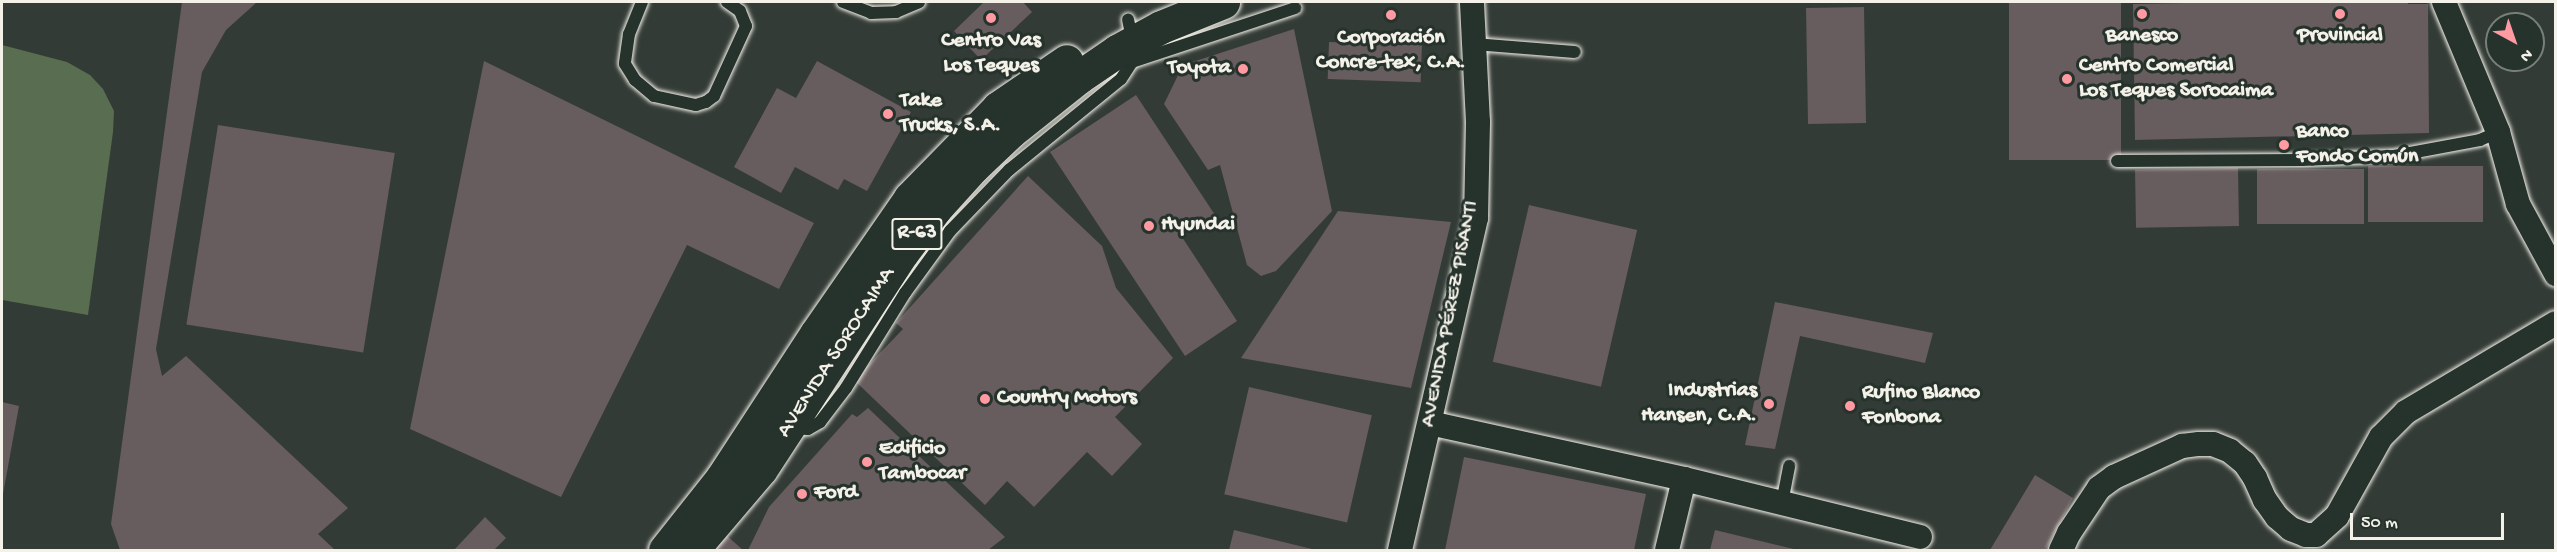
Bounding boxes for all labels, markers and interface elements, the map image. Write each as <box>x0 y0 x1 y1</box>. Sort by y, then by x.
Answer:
marker: Banesco <box>2135 7 2149 21</box>
marker: Provincial <box>2333 7 2347 21</box>
marker: Corporación Concre-tex, C.A. <box>1384 8 1398 22</box>
marker: Centro Vas Los Teques <box>984 11 998 25</box>
north arrow <box>2485 12 2545 72</box>
place label: Banesco <box>2106 24 2178 50</box>
place label: Provincial <box>2297 24 2383 50</box>
place label: Corporación Concre-tex, C.A. <box>1316 25 1466 76</box>
place label: Centro Vas Los Teques <box>941 28 1041 80</box>
text: N <box>2516 44 2536 65</box>
place label: Centro Comercial Los Teques Sorocaima <box>2079 53 2273 104</box>
place label: Toyota <box>1168 56 1231 82</box>
marker: Toyota <box>1236 62 1250 76</box>
marker: Centro Comercial Los Teques Sorocaima <box>2060 72 2074 86</box>
place label: Take Trucks, S.A. <box>900 88 1001 140</box>
marker: Take Trucks, S.A. <box>881 107 895 121</box>
place label: Banco Fondo Común <box>2296 119 2418 170</box>
marker: Banco Fondo Común <box>2277 138 2291 152</box>
street label: AVENIDA PÉREZ PISANTI <box>1416 198 1486 430</box>
place label: Hyundai <box>1161 213 1235 239</box>
road number: R-63 <box>890 216 944 252</box>
marker: Hyundai <box>1142 219 1156 233</box>
street label: AVENIDA SOROCAIMA <box>772 263 902 443</box>
place label: Industrias Hansen, C.A. <box>1641 378 1757 430</box>
place label: Rufino Blanco Fonbona <box>1862 380 1980 432</box>
place label: Country Motors <box>997 386 1137 412</box>
marker: Country Motors <box>978 392 992 406</box>
marker: Industrias Hansen, C.A. <box>1762 397 1776 411</box>
marker: Rufino Blanco Fonbona <box>1843 399 1857 413</box>
place label: Edificio Tambocar <box>879 436 966 488</box>
marker: Edificio Tambocar <box>860 455 874 469</box>
place label: Ford <box>814 481 857 507</box>
marker: Ford <box>795 487 809 501</box>
scale bar <box>2353 501 2508 539</box>
text: 50 m <box>2361 513 2398 534</box>

